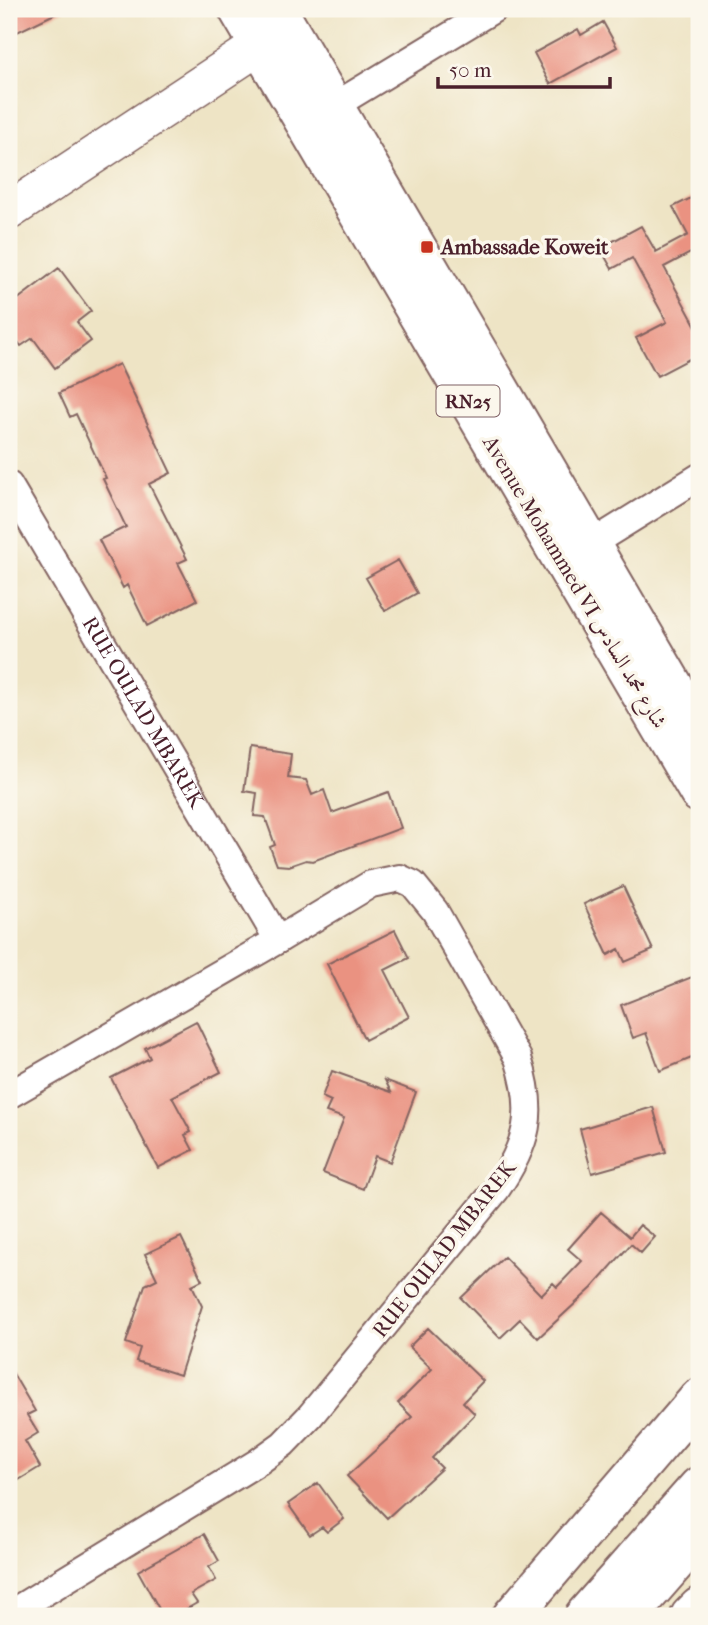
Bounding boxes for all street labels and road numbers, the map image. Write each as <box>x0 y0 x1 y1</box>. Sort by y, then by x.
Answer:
road number: RN25 <box>436 386 500 416</box>
street label: Avenue Mohammed VI شارع محمد السادس <box>472 431 672 736</box>
street label: RUE OULAD MBAREK <box>78 612 210 814</box>
street label: RUE OULAD MBAREK <box>367 1154 522 1342</box>

